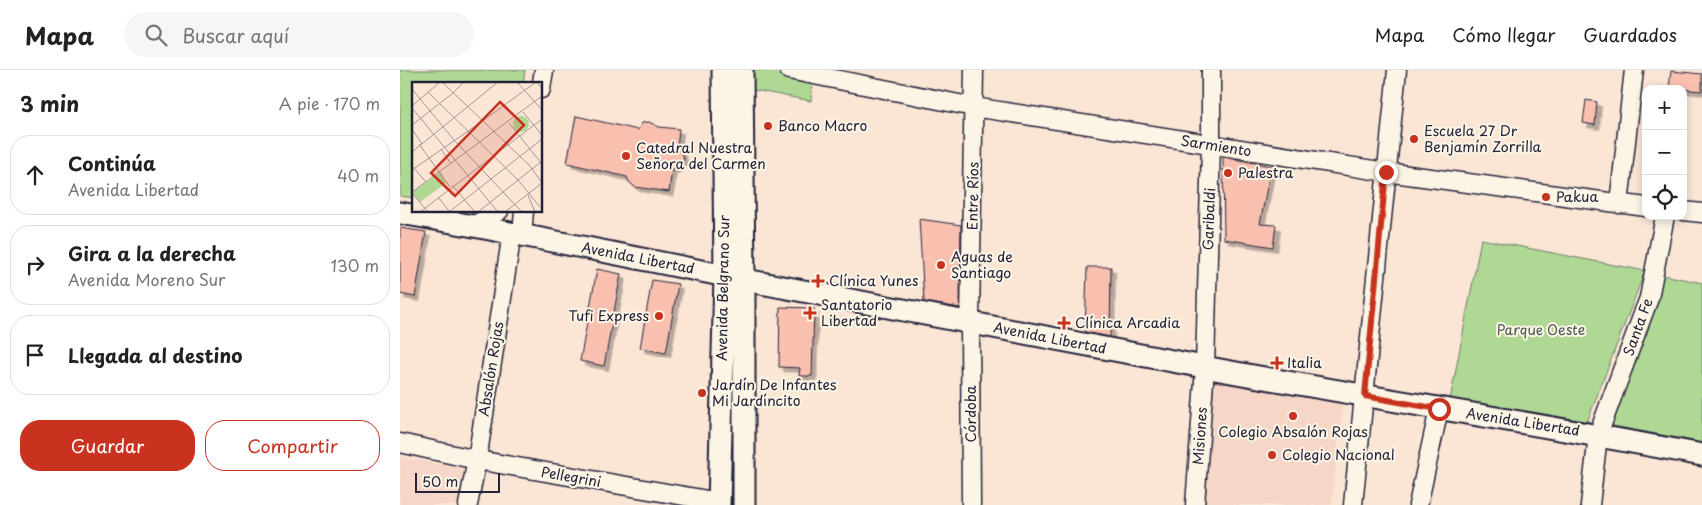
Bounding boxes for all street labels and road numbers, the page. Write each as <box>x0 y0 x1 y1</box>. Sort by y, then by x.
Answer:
street label: Sarmiento <box>1179 130 1253 161</box>
street label: Entre Ríos <box>961 162 984 230</box>
street label: Garibaldi <box>1197 187 1220 251</box>
street label: Avenida Belgrano Sur <box>711 214 734 361</box>
street label: Avenida Libertad <box>580 236 696 279</box>
street label: Santa Fe <box>1617 295 1658 359</box>
street label: Avenida Libertad <box>992 316 1108 359</box>
street label: Absalón Rojas <box>473 320 508 418</box>
street label: Córdoba <box>960 385 981 443</box>
street label: Avenida Libertad <box>1465 402 1581 441</box>
street label: Misiones <box>1187 406 1212 466</box>
street label: Pellegrini <box>539 461 603 492</box>

